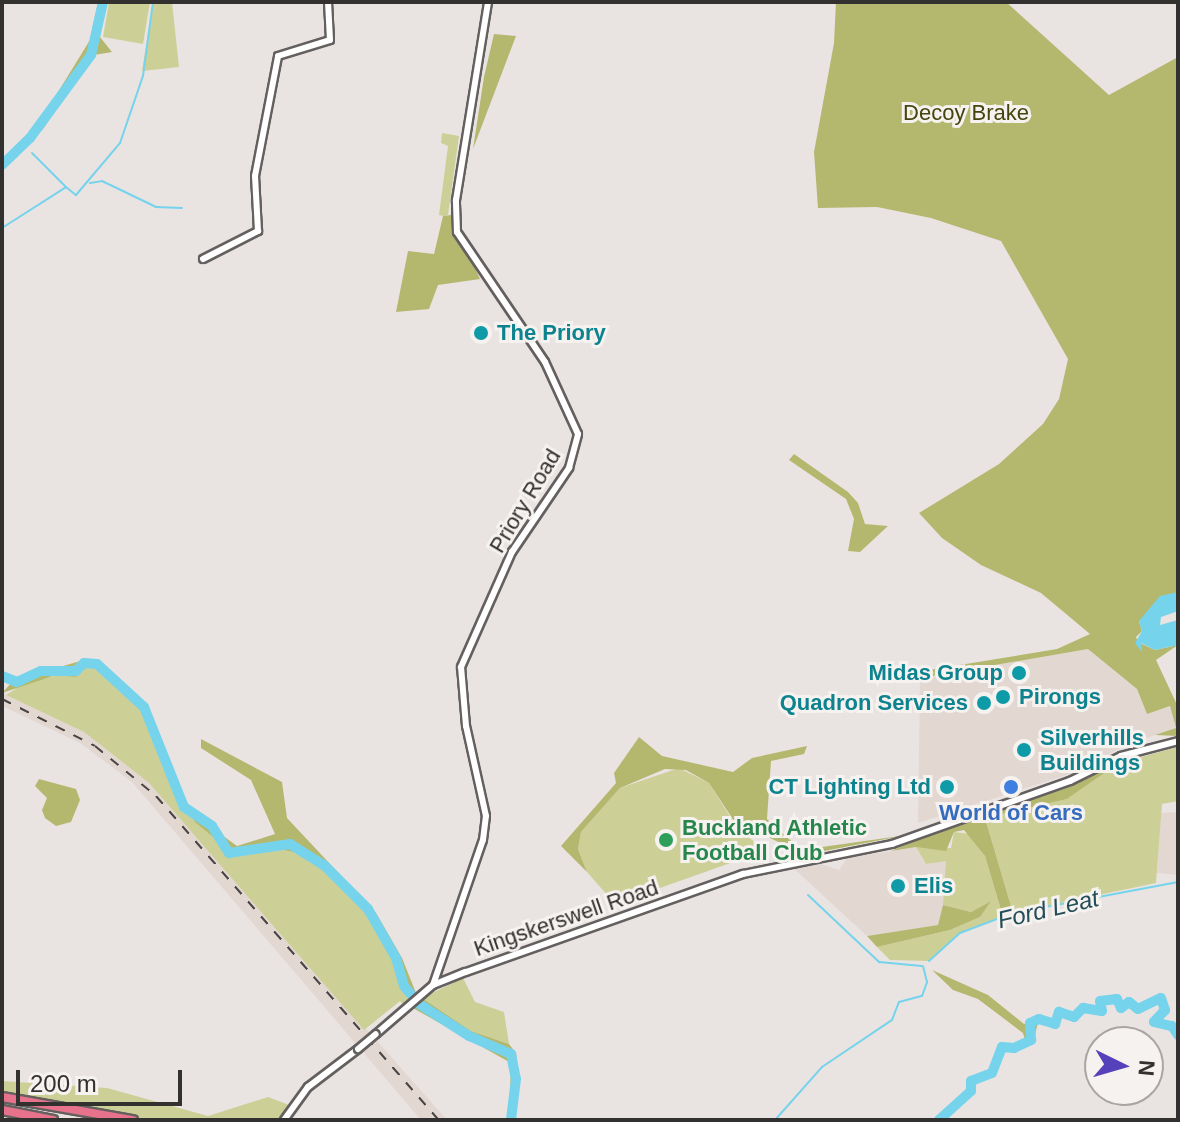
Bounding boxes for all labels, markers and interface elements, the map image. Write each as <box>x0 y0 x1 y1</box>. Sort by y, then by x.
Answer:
park label: Decoy Brake <box>903 100 1029 126</box>
place label: The Priory <box>497 320 606 346</box>
marker: The Priory <box>472 324 490 342</box>
street label: Priory Road <box>484 444 566 558</box>
place label: Midas Group <box>869 660 1003 686</box>
marker: Midas Group <box>1010 664 1028 682</box>
place label: Pirongs <box>1019 684 1101 710</box>
marker: Pirongs <box>994 688 1012 706</box>
place label: Quadron Services <box>780 690 968 716</box>
marker: Quadron Services <box>975 694 993 712</box>
place label: Silverhills Buildings <box>1040 724 1144 776</box>
marker: Silverhills Buildings <box>1015 741 1033 759</box>
place label: CT Lighting Ltd <box>769 774 931 800</box>
marker: CT Lighting Ltd <box>938 778 956 796</box>
marker: World of Cars <box>1002 778 1020 796</box>
place label: World of Cars <box>939 800 1083 826</box>
place label: Buckland Athletic Football Club <box>682 814 868 866</box>
marker: Buckland Athletic Football Club <box>657 831 675 849</box>
place label: Elis <box>914 873 953 899</box>
street label: Kingskerswell Road <box>470 874 662 962</box>
marker: Elis <box>889 877 907 895</box>
water label: Ford Leat <box>995 883 1101 935</box>
north arrow <box>1084 1026 1164 1106</box>
scale bar <box>20 1054 186 1104</box>
text: N <box>1133 1059 1160 1077</box>
text: 200 m <box>30 1070 97 1097</box>

